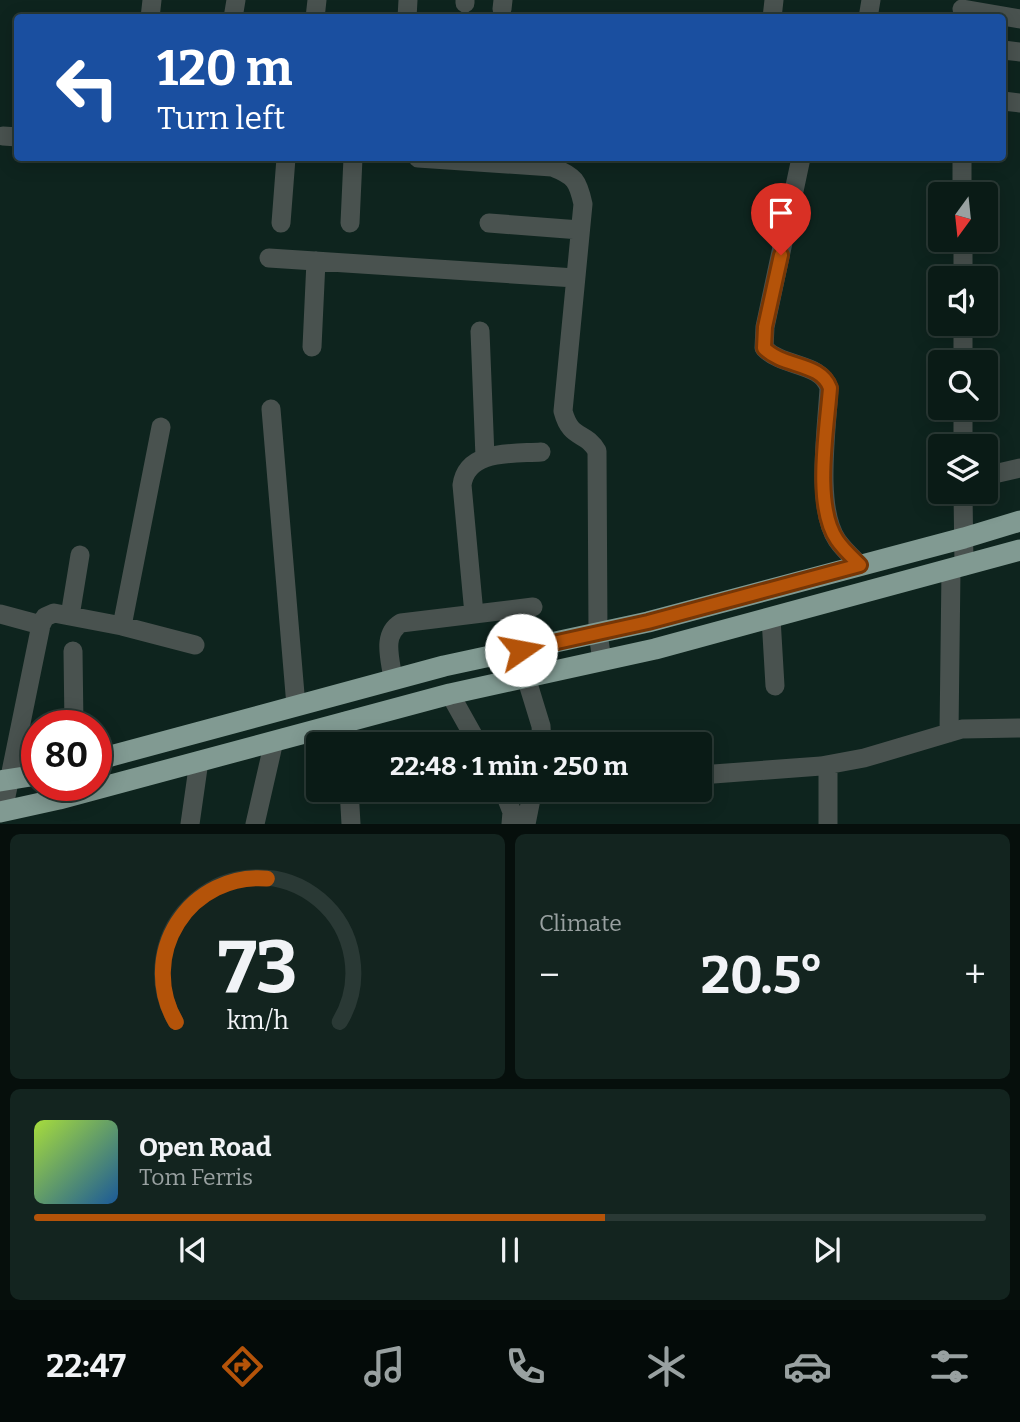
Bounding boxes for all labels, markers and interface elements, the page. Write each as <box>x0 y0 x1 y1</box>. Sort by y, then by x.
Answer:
text: 120 m <box>157 39 292 98</box>
icon: left <box>42 42 133 133</box>
text: Turn left <box>157 99 285 137</box>
north arrow <box>928 182 998 252</box>
map controls <box>928 182 998 504</box>
pin <box>751 183 811 255</box>
icon: arrive <box>762 194 800 232</box>
button: sound <box>928 266 998 336</box>
button: search <box>928 350 998 420</box>
button: layers <box>928 434 998 504</box>
position arrow <box>484 613 558 687</box>
speed limit sign: 80 <box>21 710 112 801</box>
text: 22:48 · 1 min · 250 m <box>390 751 628 782</box>
text: Climate <box>539 909 622 937</box>
text: 73 <box>217 925 298 1012</box>
text: 20.5° <box>701 944 824 1007</box>
text: − <box>539 952 560 998</box>
text: + <box>964 952 986 998</box>
text: km/h <box>227 1006 289 1036</box>
text: Open Road <box>139 1132 271 1163</box>
text: Tom Ferris <box>139 1163 253 1191</box>
icon: previous <box>174 1231 212 1269</box>
icon: pause <box>491 1231 529 1269</box>
icon: next <box>808 1231 846 1269</box>
icon: directions <box>218 1342 267 1391</box>
icon: music <box>360 1342 409 1391</box>
icon: phone <box>501 1342 550 1391</box>
icon: climate <box>642 1342 691 1391</box>
icon: car <box>783 1342 832 1391</box>
icon: filters <box>925 1342 974 1391</box>
text: 22:47 <box>46 1347 126 1385</box>

